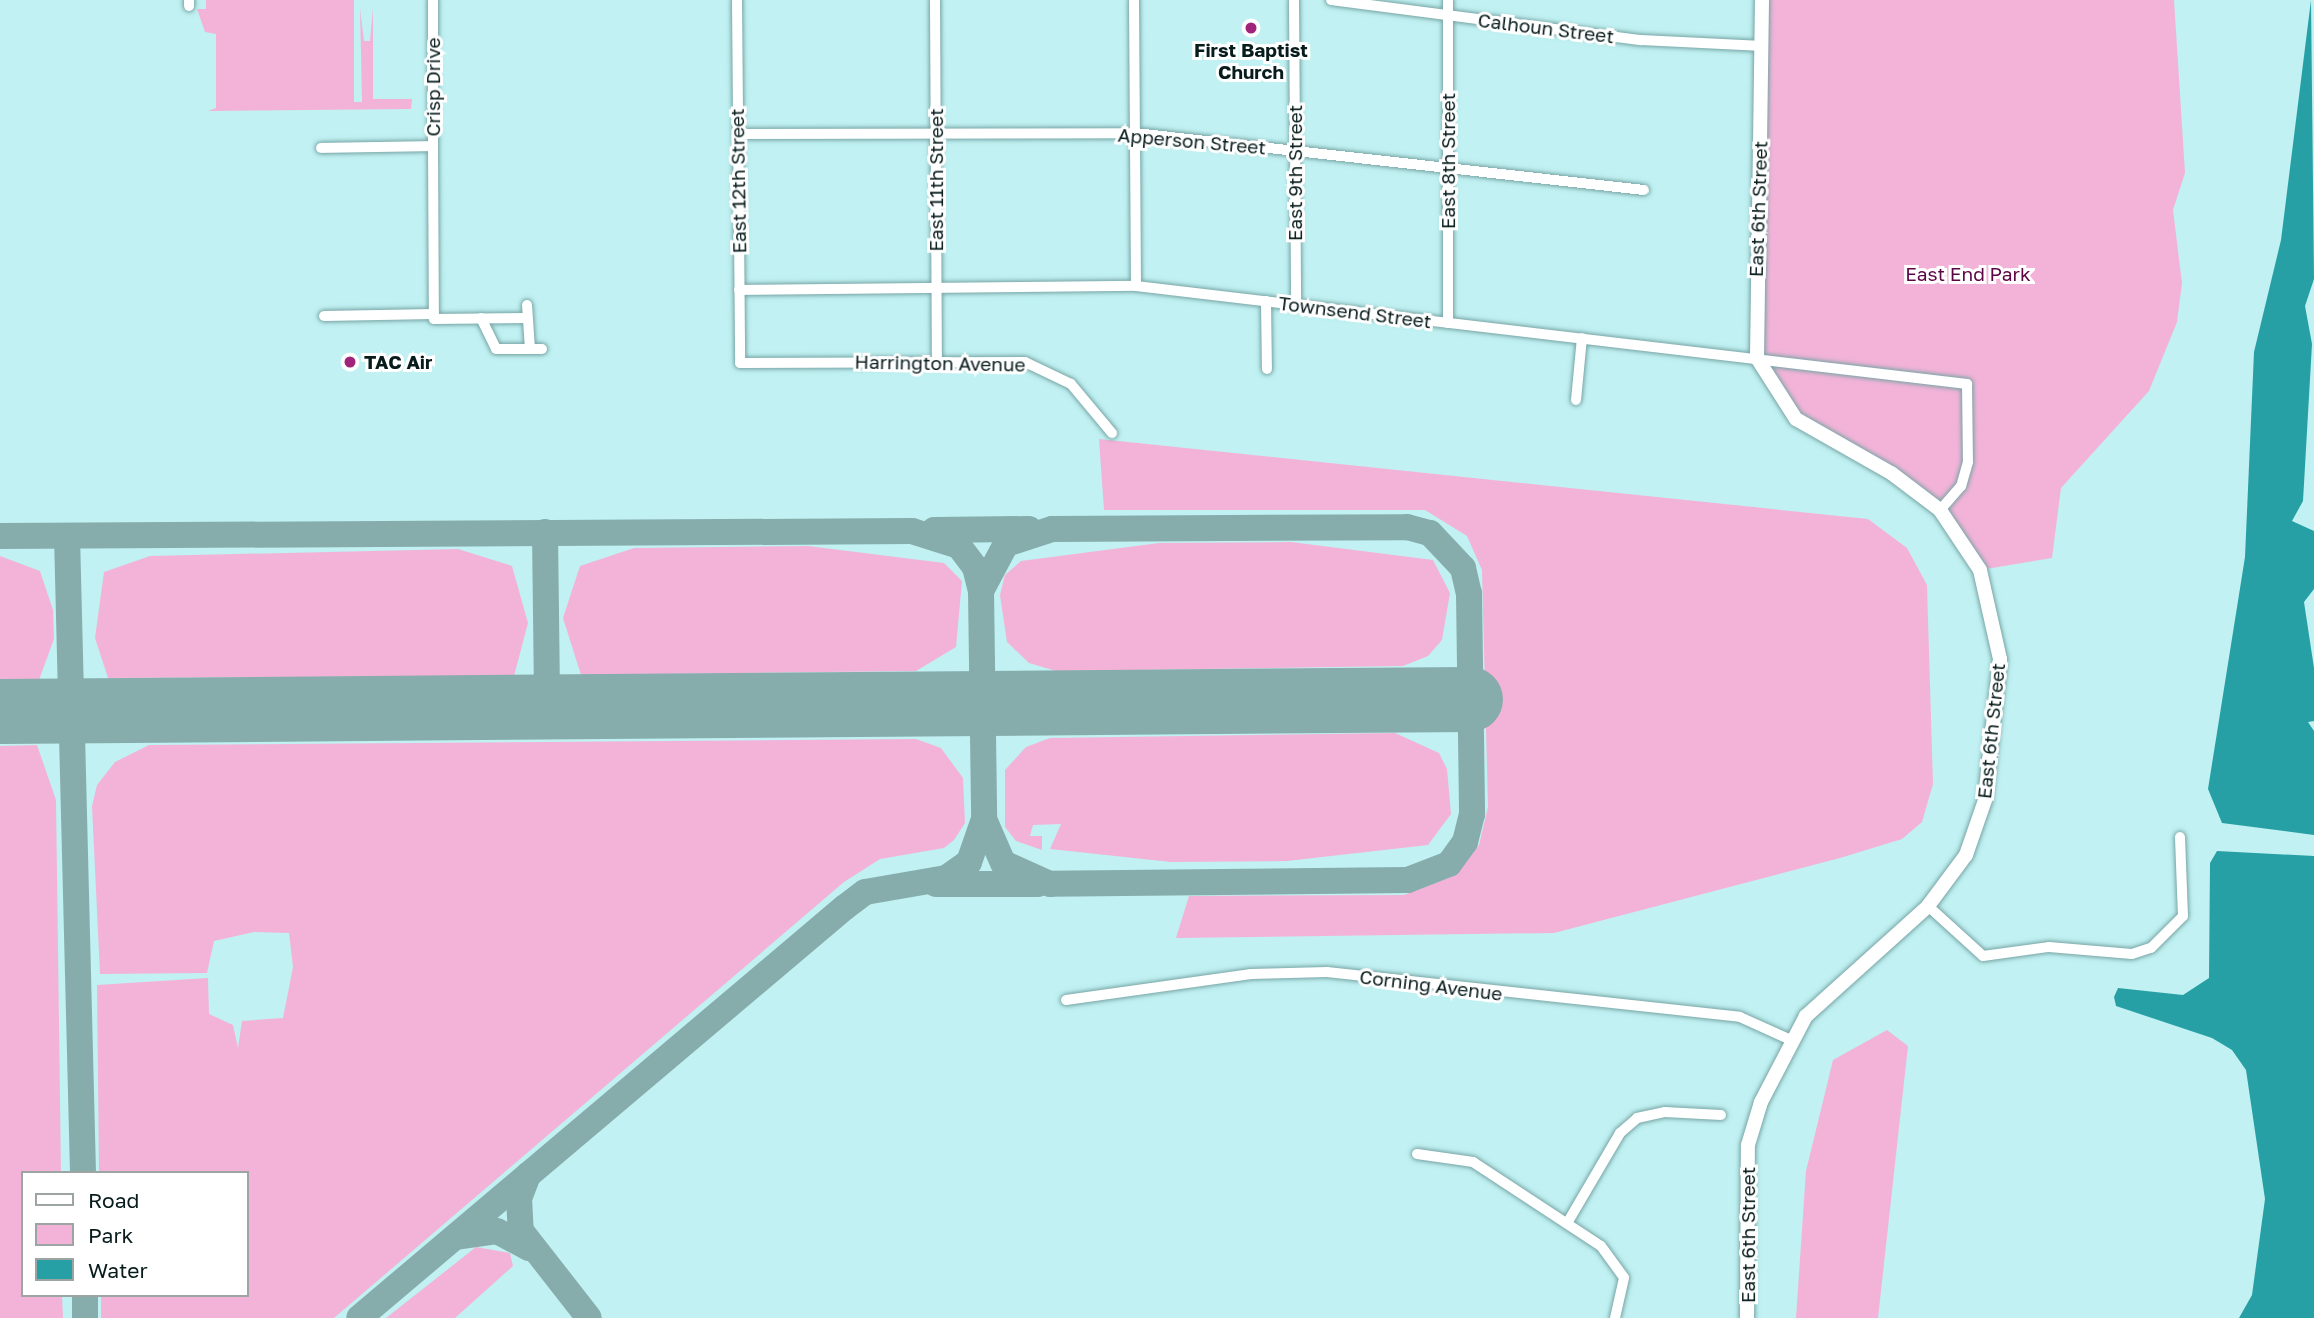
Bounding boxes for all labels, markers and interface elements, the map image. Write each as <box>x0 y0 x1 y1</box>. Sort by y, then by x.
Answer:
street label: Calhoun Street <box>1477 8 1615 48</box>
marker: First Baptist Church <box>1243 20 1259 36</box>
street label: Crisp Drive <box>422 37 444 137</box>
place label: First Baptist Church <box>1194 39 1308 83</box>
street label: East 8th Street <box>1437 93 1459 229</box>
street label: East 9th Street <box>1284 105 1306 241</box>
street label: East 12th Street <box>725 108 751 254</box>
street label: East 11th Street <box>925 108 947 252</box>
street label: Apperson Street <box>1117 123 1267 159</box>
street label: East 6th Street <box>1744 140 1772 278</box>
park label: East End Park <box>1905 263 2031 285</box>
street label: Townsend Street <box>1277 291 1433 333</box>
street label: Harrington Avenue <box>854 350 1026 376</box>
place label: TAC Air <box>364 351 432 373</box>
marker: TAC Air <box>342 354 358 370</box>
street label: East 6th Street <box>1973 662 2009 800</box>
street label: Corning Avenue <box>1358 965 1504 1005</box>
street label: East 6th Street <box>1737 1167 1759 1303</box>
legend <box>21 1171 248 1297</box>
text: Road <box>88 1187 139 1213</box>
text: Park <box>88 1222 133 1248</box>
text: Water <box>88 1257 148 1283</box>

